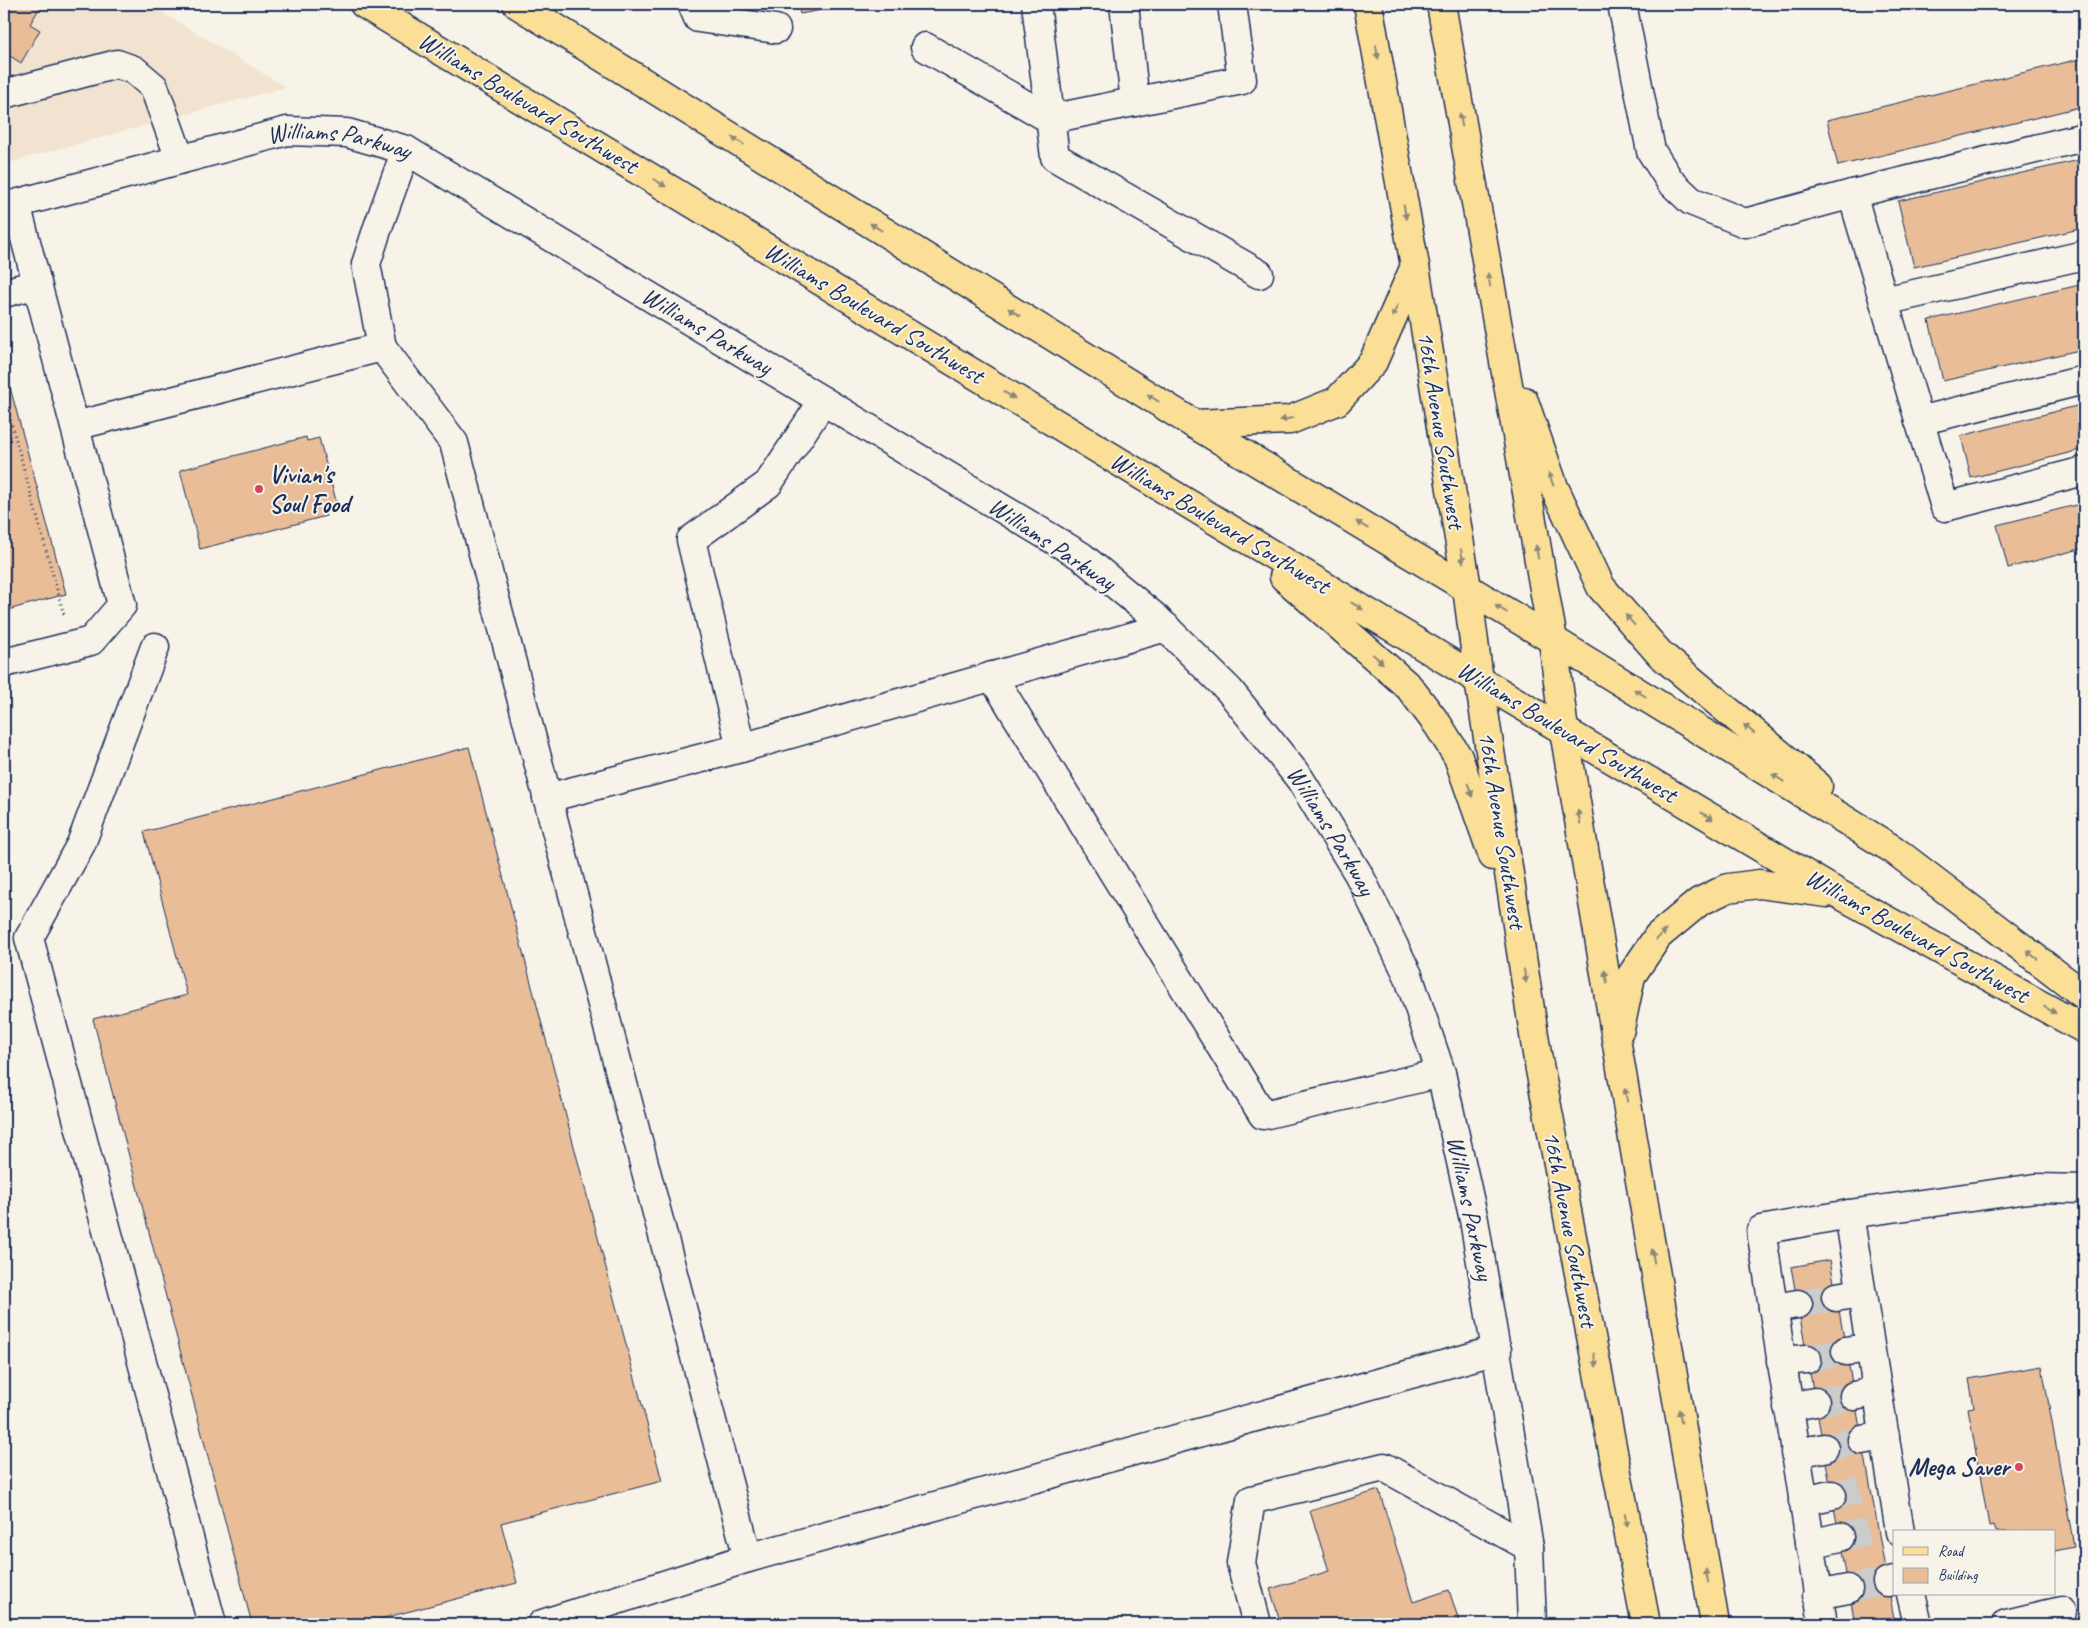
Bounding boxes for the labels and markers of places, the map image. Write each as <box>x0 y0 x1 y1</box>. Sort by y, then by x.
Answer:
place label: Vivian's Soul Food <box>269 459 354 520</box>
marker: Vivian's Soul Food <box>253 483 265 495</box>
place label: Mega Saver <box>1909 1451 2012 1483</box>
marker: Mega Saver <box>2013 1461 2025 1473</box>

